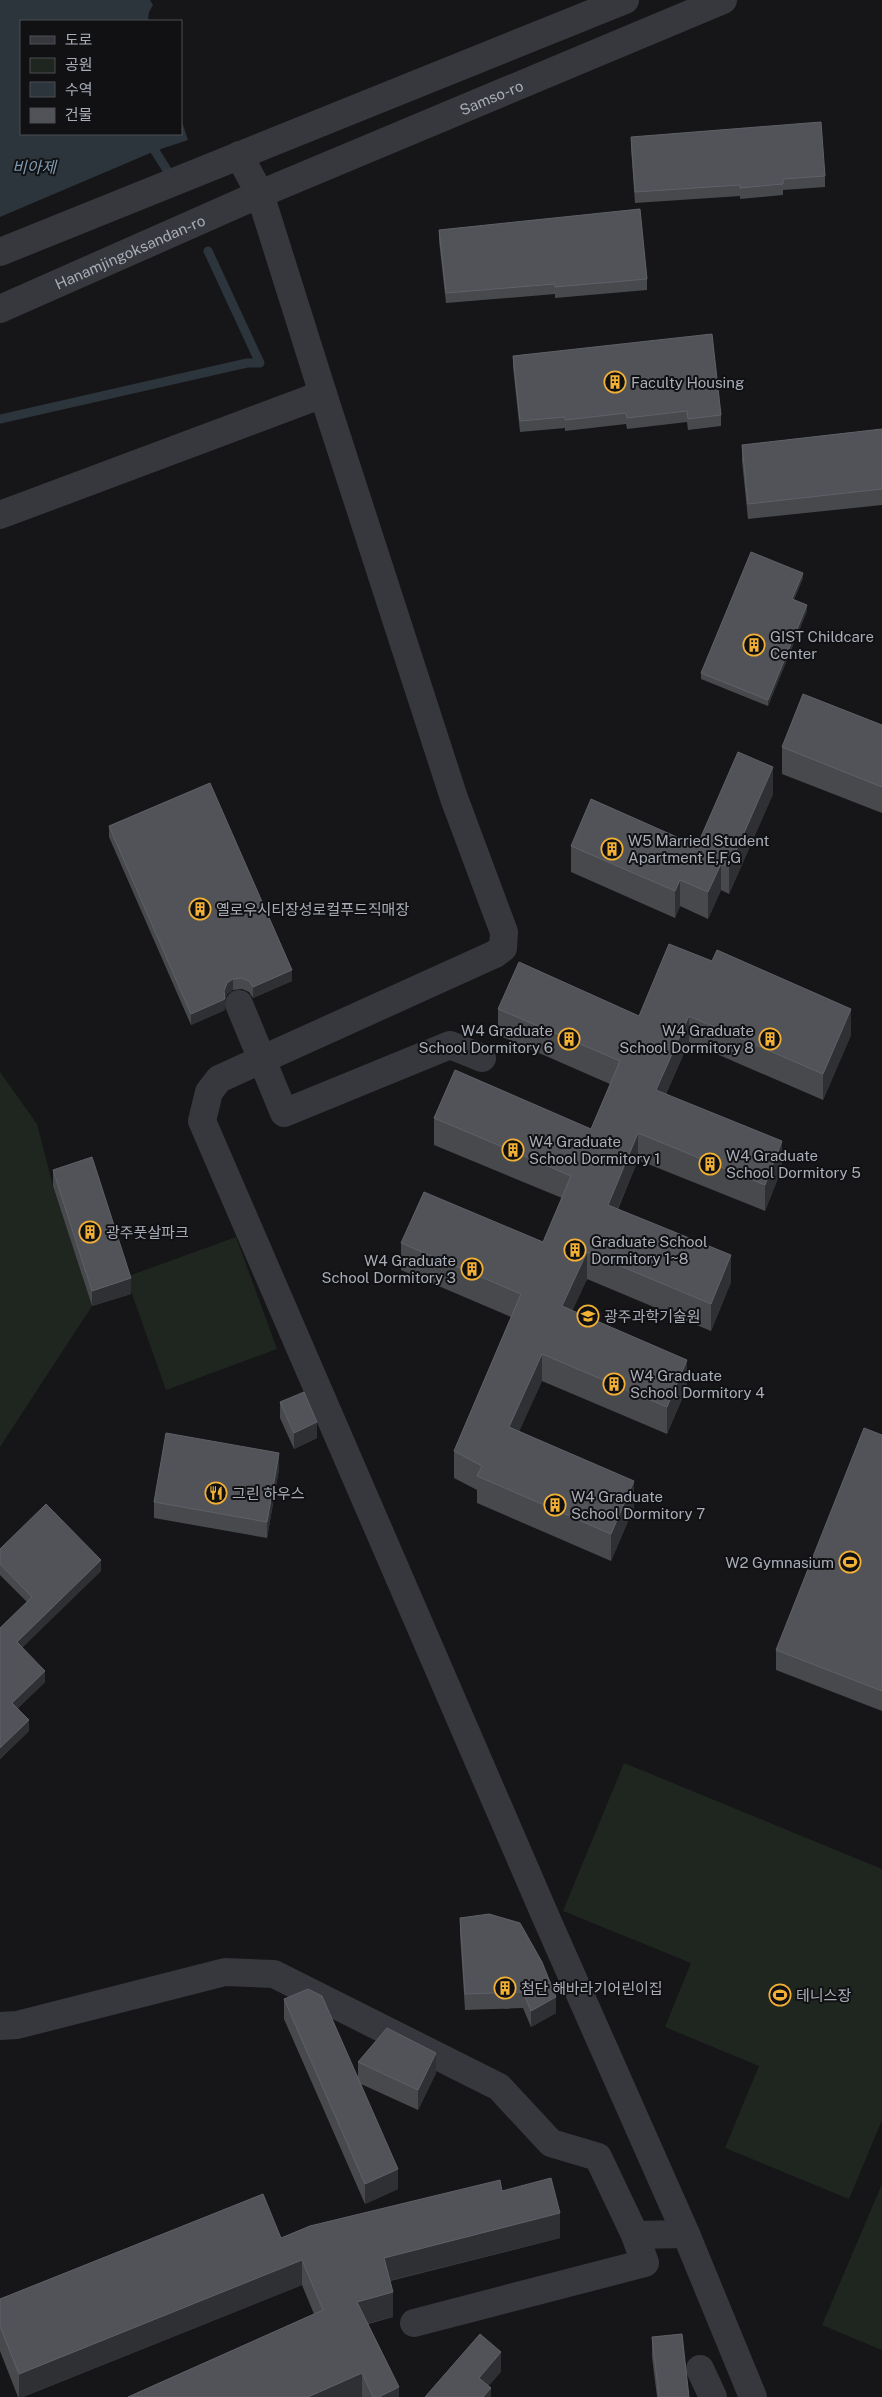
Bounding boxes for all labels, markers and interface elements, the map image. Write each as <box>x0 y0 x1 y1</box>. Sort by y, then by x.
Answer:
legend <box>20 20 182 135</box>
text: 도로 <box>65 31 93 48</box>
text: 공원 <box>65 56 93 73</box>
street label: Samso-ro <box>457 76 526 118</box>
text: 수역 <box>65 81 93 98</box>
text: 건물 <box>65 106 93 123</box>
water label: 비아제 <box>12 158 58 177</box>
street label: Hanamjingoksandan-ro <box>52 211 208 292</box>
building icon: Faculty Housing <box>603 370 627 394</box>
place label: Faculty Housing <box>631 374 744 391</box>
place label: GIST Childcare Center <box>770 628 874 662</box>
building icon: GIST Childcare Center <box>742 633 766 657</box>
place label: W5 Married Student Apartment E,F,G <box>628 832 770 866</box>
building icon: W5 Married Student Apartment E,F,G <box>600 837 624 861</box>
building icon: 옐로우시티장성로컬푸드직매장 <box>188 897 212 921</box>
place label: 옐로우시티장성로컬푸드직매장 <box>216 901 409 918</box>
place label: W4 Graduate School Dormitory 6 <box>419 1022 553 1056</box>
place label: W4 Graduate School Dormitory 8 <box>619 1022 754 1056</box>
building icon: W4 Graduate School Dormitory 6 <box>557 1027 581 1051</box>
building icon: W4 Graduate School Dormitory 8 <box>758 1027 782 1051</box>
place label: W4 Graduate School Dormitory 1 <box>529 1133 660 1167</box>
building icon: W4 Graduate School Dormitory 1 <box>501 1138 525 1162</box>
place label: W4 Graduate School Dormitory 5 <box>726 1147 861 1181</box>
building icon: W4 Graduate School Dormitory 5 <box>698 1152 722 1176</box>
building icon: 광주풋살파크 <box>78 1220 102 1244</box>
place label: 광주풋살파크 <box>106 1224 189 1241</box>
place label: Graduate School Dormitory 1~8 <box>591 1233 707 1267</box>
building icon: Graduate School Dormitory 1~8 <box>563 1238 587 1262</box>
place label: W4 Graduate School Dormitory 3 <box>321 1252 456 1286</box>
building icon: W4 Graduate School Dormitory 3 <box>460 1257 484 1281</box>
school or university icon: 광주과학기술원 <box>576 1304 600 1328</box>
place label: 광주과학기술원 <box>604 1308 701 1325</box>
place label: W4 Graduate School Dormitory 4 <box>630 1367 765 1401</box>
building icon: W4 Graduate School Dormitory 4 <box>602 1372 626 1396</box>
restaurant icon: 그린 하우스 <box>204 1481 228 1505</box>
place label: 그린 하우스 <box>232 1485 305 1502</box>
place label: W4 Graduate School Dormitory 7 <box>571 1488 705 1522</box>
building icon: W4 Graduate School Dormitory 7 <box>543 1493 567 1517</box>
sports icon: W2 Gymnasium <box>838 1550 862 1574</box>
place label: W2 Gymnasium <box>725 1554 834 1571</box>
building icon: 첨단 해바라기어린이집 <box>493 1976 517 2000</box>
place label: 첨단 해바라기어린이집 <box>521 1980 663 1997</box>
sports icon: 테니스장 <box>768 1983 792 2007</box>
place label: 테니스장 <box>796 1987 851 2004</box>

